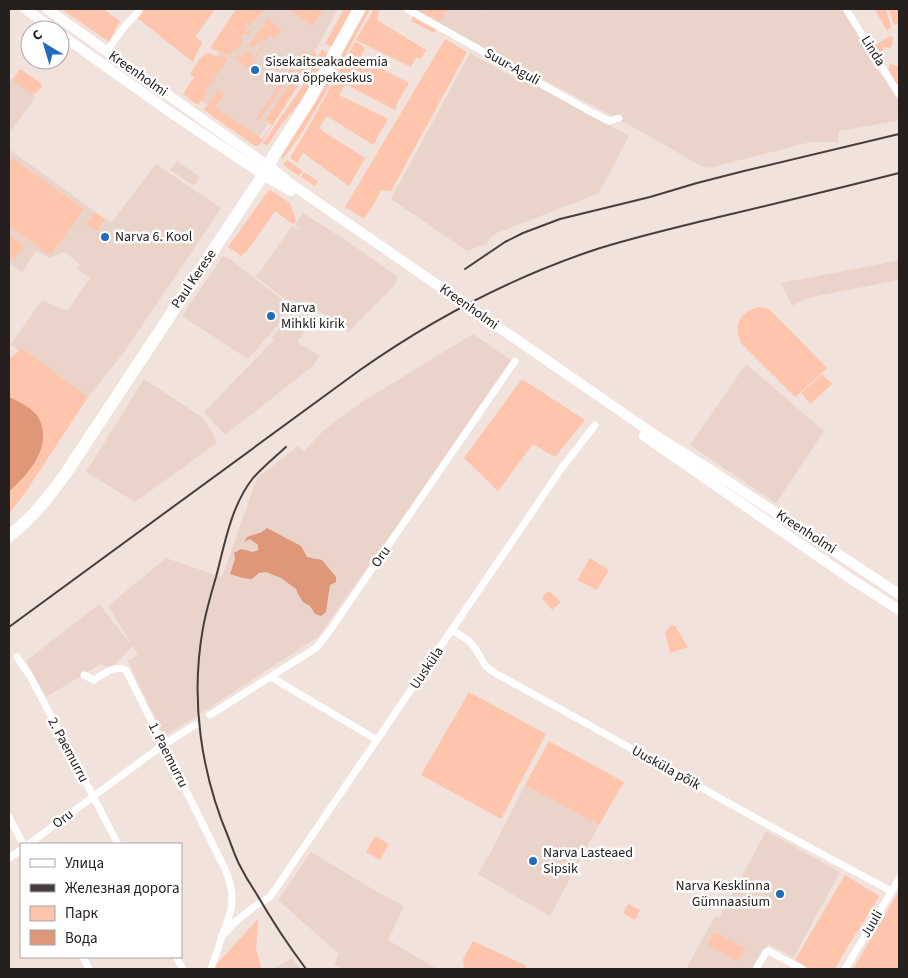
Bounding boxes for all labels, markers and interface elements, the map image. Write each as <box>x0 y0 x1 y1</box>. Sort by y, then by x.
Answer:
north arrow <box>20 20 70 70</box>
text: С <box>28 25 47 46</box>
street label: Linda <box>856 32 890 70</box>
street label: Suur-Aguli <box>481 43 543 91</box>
street label: Kreenholmi <box>104 46 172 102</box>
place label: Sisekaitseakadeemia Narva õppekeskus <box>265 52 388 88</box>
marker: Sisekaitseakadeemia Narva õppekeskus <box>249 64 261 76</box>
place label: Narva 6. Kool <box>115 227 193 247</box>
marker: Narva 6. Kool <box>99 231 111 243</box>
street label: Paul Kerese <box>167 245 221 313</box>
street label: Kreenholmi <box>435 279 503 335</box>
place label: Narva Mihkli kirik <box>281 298 345 334</box>
marker: Narva Mihkli kirik <box>265 310 277 322</box>
street label: Kreenholmi <box>772 505 840 559</box>
street label: Oru <box>367 542 395 572</box>
street label: Uusküla <box>405 643 449 693</box>
street label: 2. Paemurru <box>42 714 94 786</box>
street label: 1. Paemurru <box>143 719 193 791</box>
street label: Uusküla põik <box>628 741 704 795</box>
street label: Oru <box>48 804 78 834</box>
legend <box>20 843 182 958</box>
place label: Narva Lasteaed Sipsik <box>543 843 633 879</box>
text: Улица <box>65 853 104 874</box>
marker: Narva Lasteaed Sipsik <box>527 855 539 867</box>
place label: Narva Kesklinna Gümnaasium <box>675 876 770 912</box>
text: Железная дорога <box>65 878 180 899</box>
marker: Narva Kesklinna Gümnaasium <box>774 888 786 900</box>
text: Парк <box>65 903 99 924</box>
street label: Juuli <box>856 906 888 942</box>
text: Вода <box>65 928 98 949</box>

